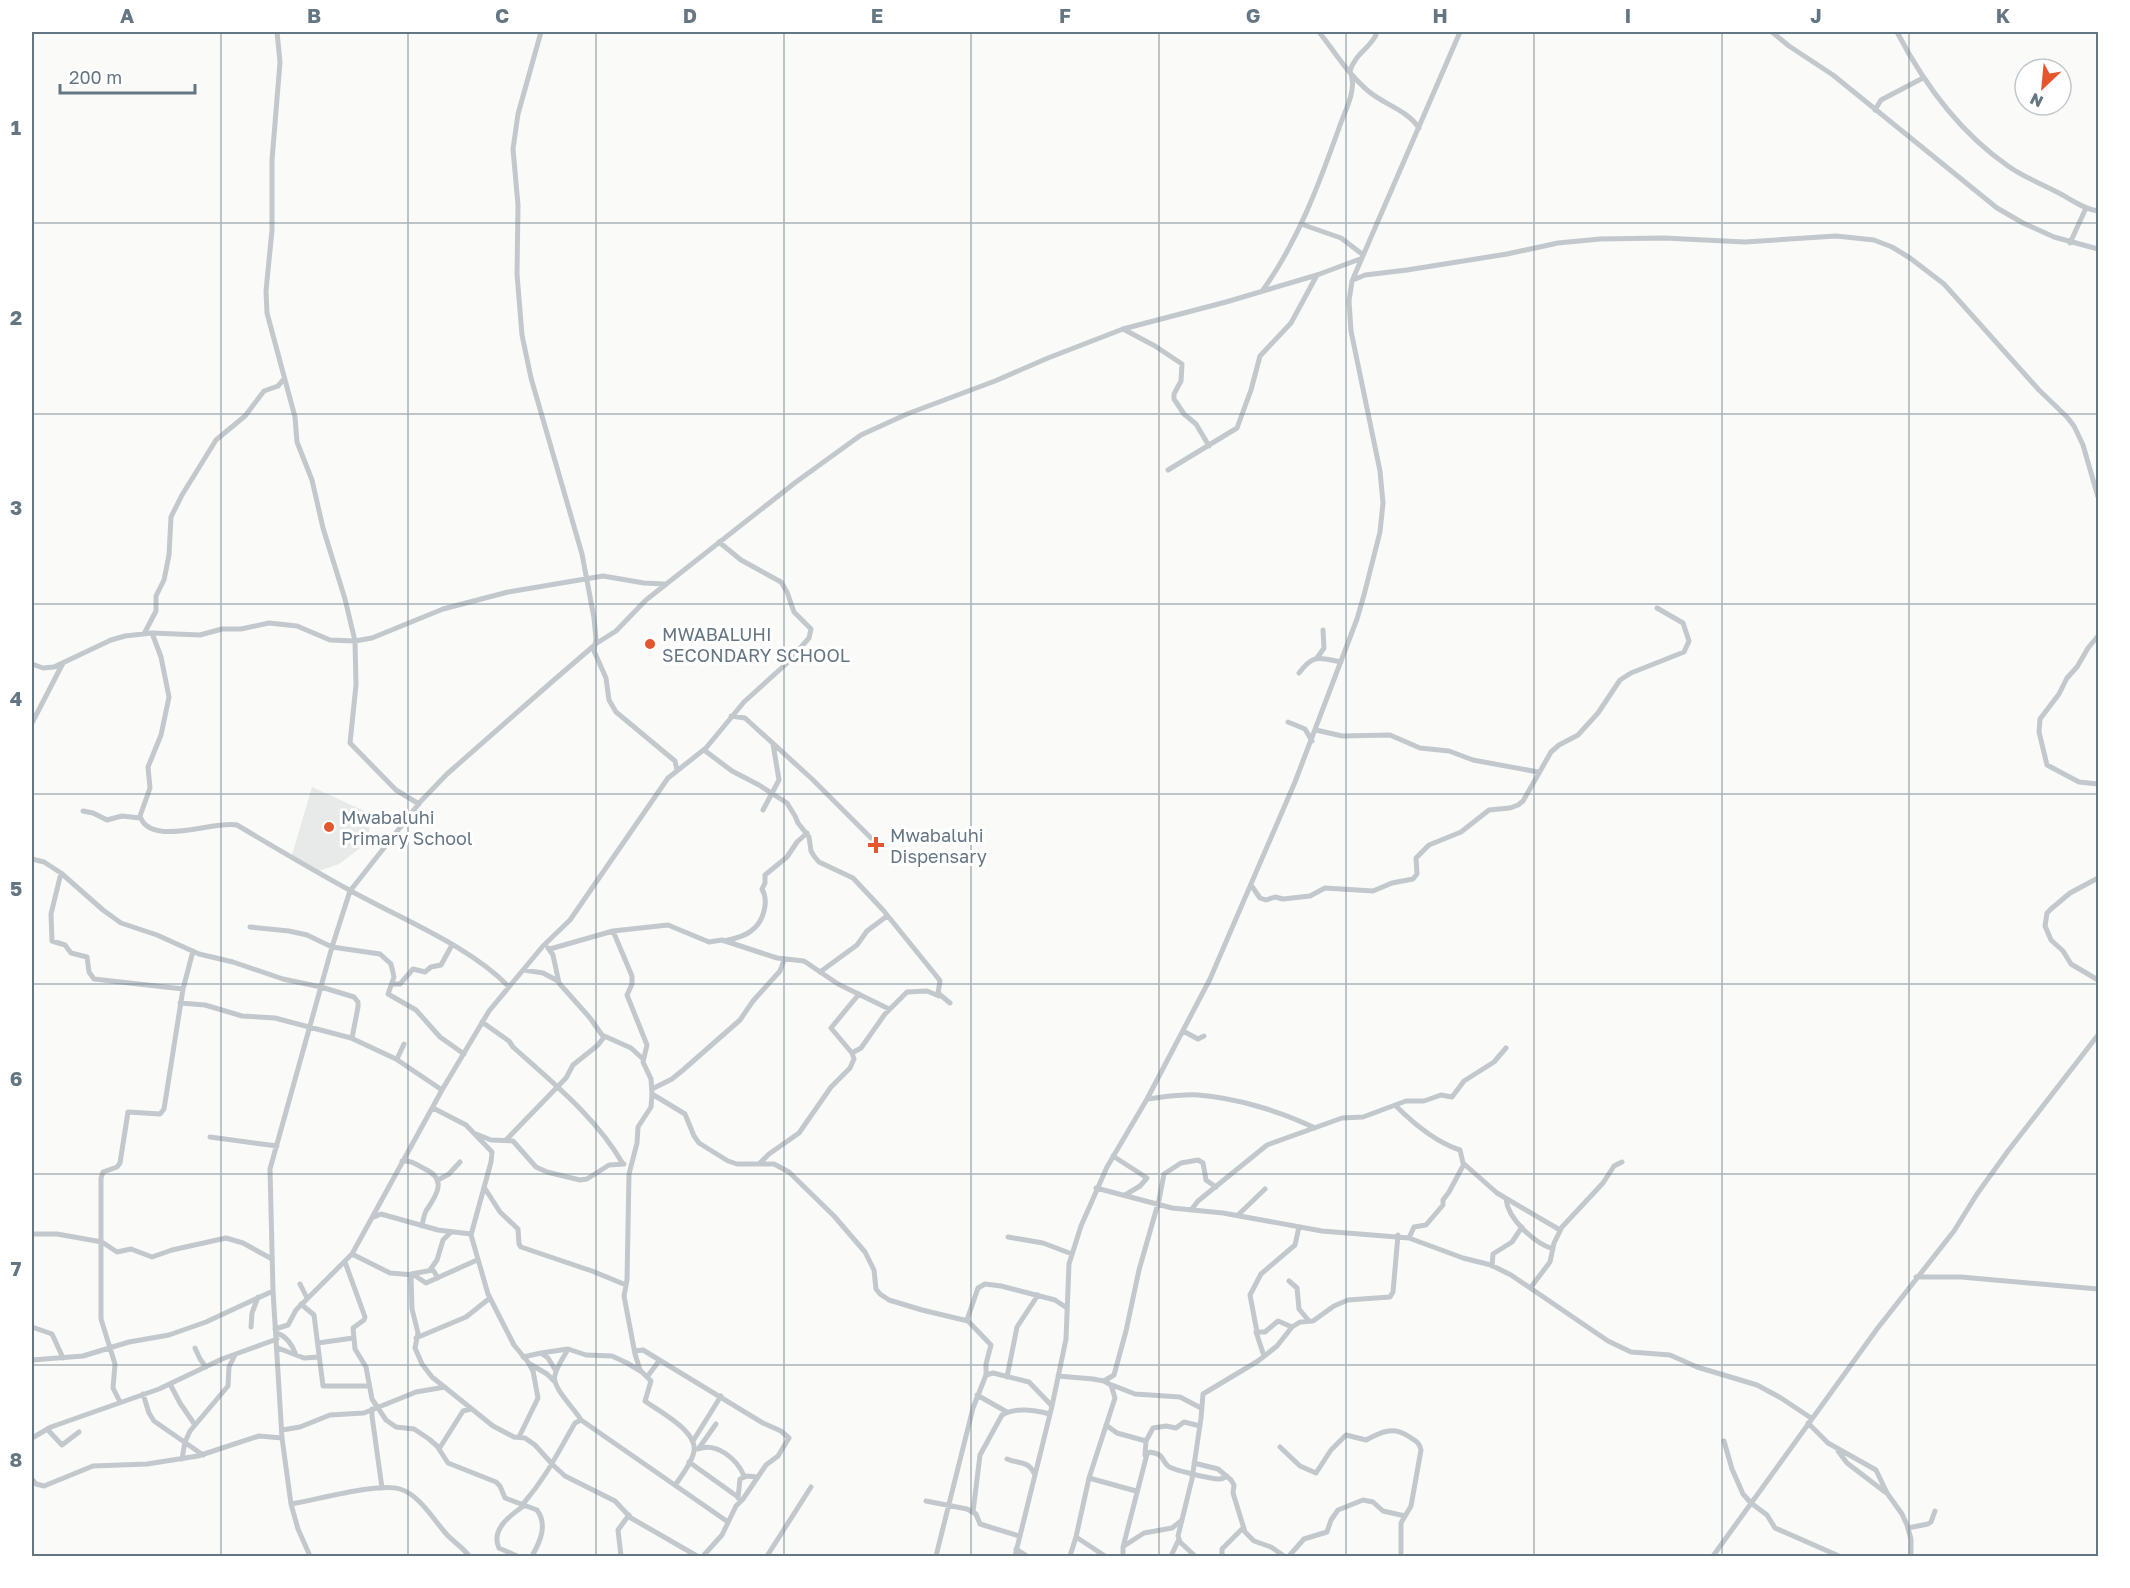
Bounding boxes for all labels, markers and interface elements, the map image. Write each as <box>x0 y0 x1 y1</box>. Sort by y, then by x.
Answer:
text: A <box>120 3 134 27</box>
text: B <box>307 3 321 27</box>
text: C <box>495 3 509 27</box>
text: D <box>683 3 697 27</box>
text: E <box>871 3 883 27</box>
text: F <box>1059 3 1071 27</box>
text: G <box>1246 3 1260 27</box>
text: H <box>1432 3 1448 27</box>
text: I <box>1625 3 1631 27</box>
text: J <box>1810 3 1822 27</box>
text: K <box>1996 3 2011 27</box>
scale bar <box>60 57 195 95</box>
north arrow <box>2013 57 2073 117</box>
text: 200 m <box>69 66 122 88</box>
text: N <box>2027 89 2046 112</box>
text: 1 <box>11 115 21 139</box>
text: 2 <box>10 305 22 329</box>
text: 3 <box>10 495 22 519</box>
place label: MWABALUHI SECONDARY SCHOOL <box>662 623 850 666</box>
marker: MWABALUHI SECONDARY SCHOOL <box>643 637 657 651</box>
text: 4 <box>10 686 22 710</box>
place label: Mwabaluhi Primary School <box>341 806 473 849</box>
marker: Mwabaluhi Primary School <box>322 820 336 834</box>
place label: Mwabaluhi Dispensary <box>890 824 987 867</box>
marker: Mwabaluhi Dispensary <box>867 836 885 854</box>
text: 5 <box>10 876 22 900</box>
text: 6 <box>10 1066 22 1090</box>
text: 7 <box>11 1256 22 1280</box>
text: 8 <box>10 1447 22 1471</box>

